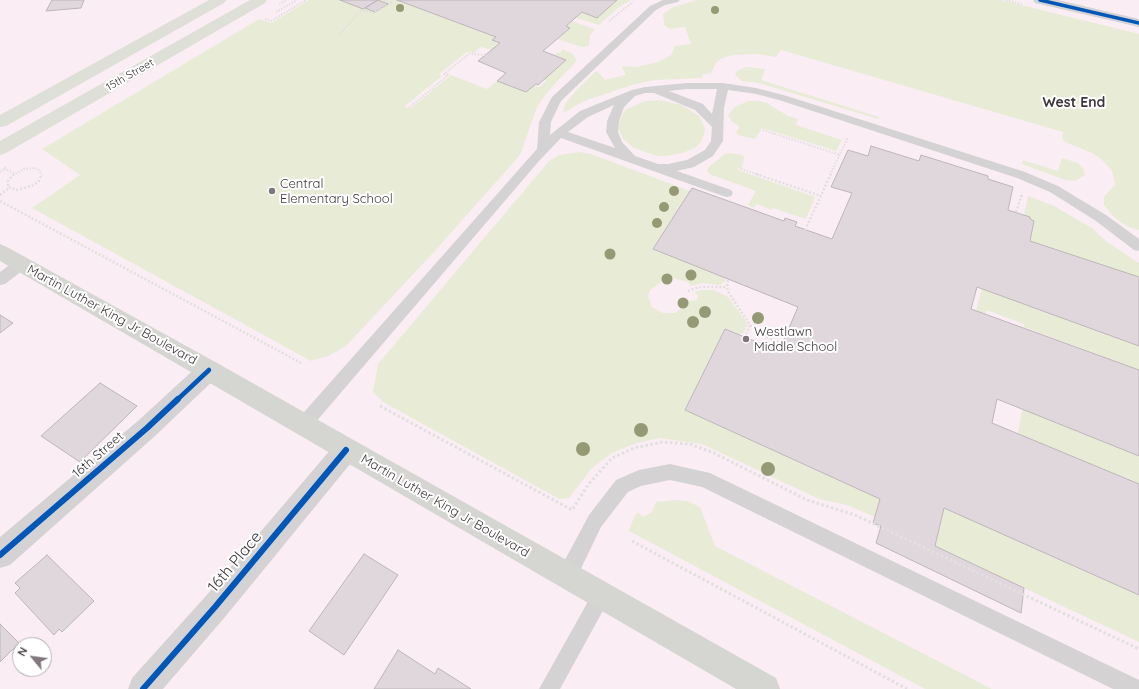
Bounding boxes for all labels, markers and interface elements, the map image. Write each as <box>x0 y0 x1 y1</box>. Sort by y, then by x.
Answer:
street label: 15th Street <box>104 56 156 94</box>
district label: West End <box>1043 95 1105 111</box>
place label: Central Elementary School <box>280 176 393 207</box>
marker: Central Elementary School <box>267 186 277 196</box>
street label: Martin Luther King Jr Boulevard <box>24 262 200 368</box>
place label: Westlawn Middle School <box>754 324 837 355</box>
marker: Westlawn Middle School <box>741 334 751 344</box>
street label: 16th Street <box>69 429 127 481</box>
street label: Martin Luther King Jr Boulevard <box>358 451 532 561</box>
street label: 16th Place <box>204 528 266 596</box>
north arrow <box>12 637 52 677</box>
text: N <box>14 645 30 659</box>

